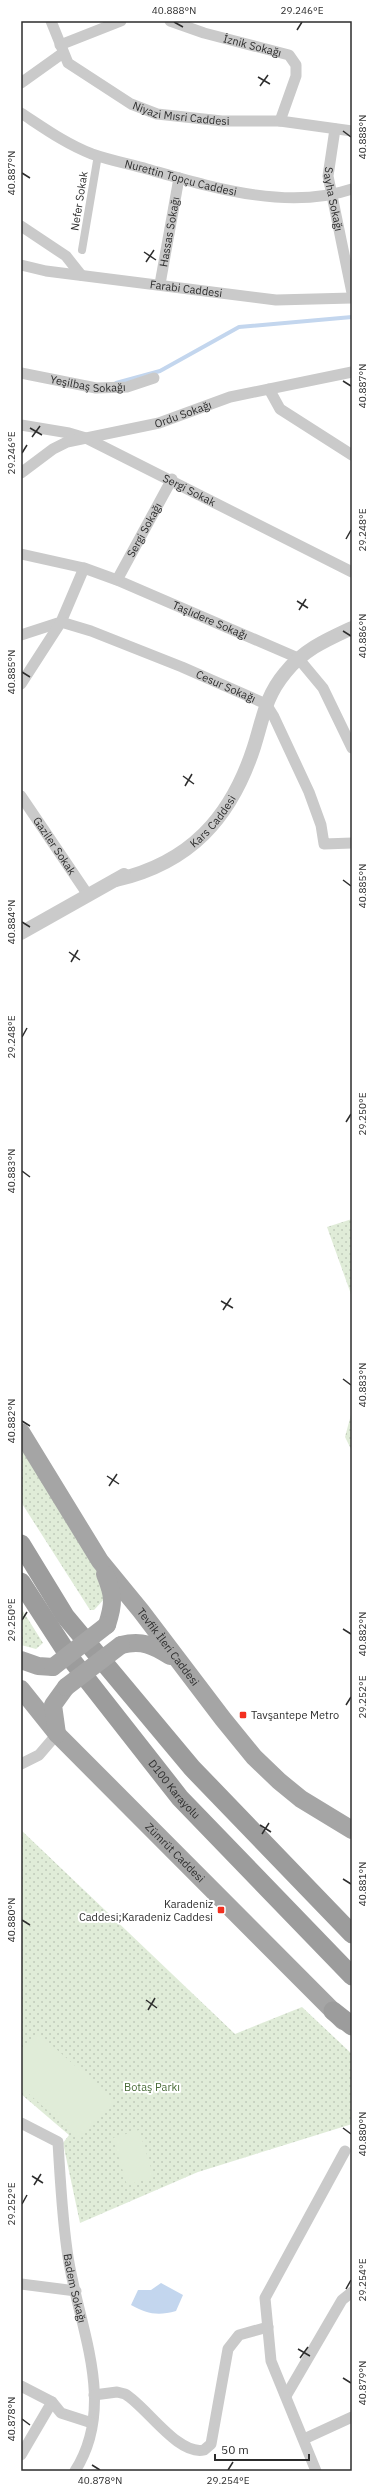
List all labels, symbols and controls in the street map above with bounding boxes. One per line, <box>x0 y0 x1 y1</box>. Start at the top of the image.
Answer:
text: 40.888°N <box>152 4 196 17</box>
text: 29.246°E <box>280 4 324 17</box>
street label: İznik Sokağı <box>222 31 283 60</box>
street label: Niyazi Mısri Caddesi <box>131 98 229 128</box>
text: 40.888°N <box>356 115 369 159</box>
text: 40.887°N <box>5 151 18 195</box>
street label: Nurettin Topçu Caddesi <box>123 157 238 199</box>
street label: Sayha Sokağı <box>321 166 346 232</box>
street label: Nefer Sokak <box>67 170 91 232</box>
street label: Hassas Sokağı <box>156 196 183 268</box>
street label: Farabi Caddesi <box>149 277 223 300</box>
text: 40.887°N <box>356 364 369 408</box>
street label: Yeşilbaş Sokağı <box>49 372 126 395</box>
street label: Ordu Sokağı <box>153 397 213 431</box>
text: 29.246°E <box>5 431 18 475</box>
street label: Sergi Sokak <box>160 471 218 509</box>
street label: Sergi Sokağı <box>124 500 165 560</box>
text: 29.248°E <box>356 508 369 552</box>
street label: Taşlıdere Sokağı <box>170 598 250 642</box>
text: 40.886°N <box>356 614 369 658</box>
text: 40.885°N <box>5 650 18 694</box>
street label: Cesur Sokağı <box>194 667 258 706</box>
street label: Kars Caddesi <box>187 793 239 850</box>
street label: Gaziler Sokak <box>30 814 79 878</box>
text: 40.885°N <box>356 864 369 908</box>
text: 40.884°N <box>5 900 18 944</box>
text: 29.248°E <box>5 1015 18 1059</box>
text: 29.250°E <box>356 1092 369 1136</box>
text: 40.883°N <box>5 1149 18 1193</box>
text: 40.883°N <box>356 1363 369 1407</box>
text: 40.882°N <box>5 1399 18 1443</box>
text: 29.250°E <box>5 1598 18 1642</box>
street label: Tevfik İleri Caddesi <box>134 1605 202 1689</box>
text: 40.882°N <box>356 1612 369 1656</box>
text: 29.252°E <box>356 1675 369 1719</box>
place label: Tavşantepe Metro <box>251 1708 339 1722</box>
marker: Tavşantepe Metro <box>238 1710 248 1720</box>
street label: D100 Karayolu <box>145 1757 203 1822</box>
street label: Zümrüt Caddesi <box>142 1820 208 1885</box>
text: 40.881°N <box>356 1862 369 1906</box>
place label: Karadeniz Caddesi;Karadeni̇z Caddesi̇ <box>79 1897 213 1924</box>
text: 40.880°N <box>5 1898 18 1942</box>
marker: Karadeniz Caddesi;Karadeni̇z Caddesi̇ <box>216 1905 226 1915</box>
park label: Botaş Parkı <box>124 2080 180 2094</box>
text: 40.880°N <box>356 2112 369 2156</box>
text: 29.252°E <box>5 2182 18 2226</box>
street label: Badem Sokağı <box>61 2253 89 2324</box>
text: 29.254°E <box>356 2258 369 2302</box>
text: 40.879°N <box>356 2361 369 2405</box>
text: 40.878°N <box>5 2397 18 2441</box>
scale bar <box>215 2436 309 2462</box>
text: 50 m <box>221 2442 249 2457</box>
text: 40.878°N <box>78 2474 122 2487</box>
text: 29.254°E <box>206 2474 250 2487</box>

